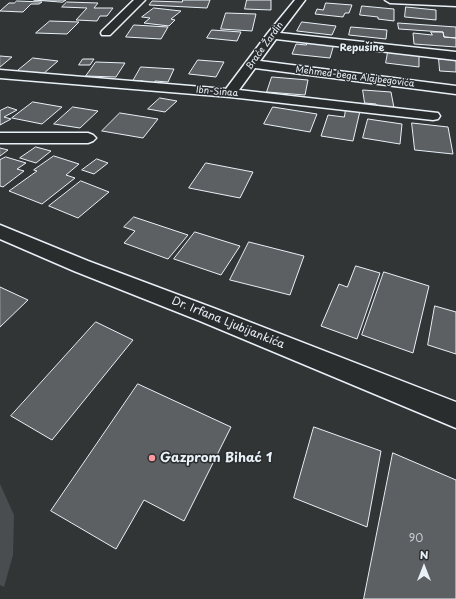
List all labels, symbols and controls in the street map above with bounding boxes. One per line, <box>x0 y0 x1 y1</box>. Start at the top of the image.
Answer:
street label: Braće Žardin <box>244 20 286 72</box>
district label: Repušine <box>340 42 384 54</box>
street label: Mehmed-bega Alajbegovića <box>295 64 415 90</box>
street label: Ibn-Sinaa <box>195 85 239 99</box>
street label: Dr. Irfana Ljubijankića <box>170 294 286 352</box>
place label: Gazprom Bihać 1 <box>160 450 272 466</box>
marker: Gazprom Bihać 1 <box>147 453 157 463</box>
house number: 90 <box>409 532 423 546</box>
text: N <box>420 546 428 563</box>
north arrow <box>404 547 444 587</box>

